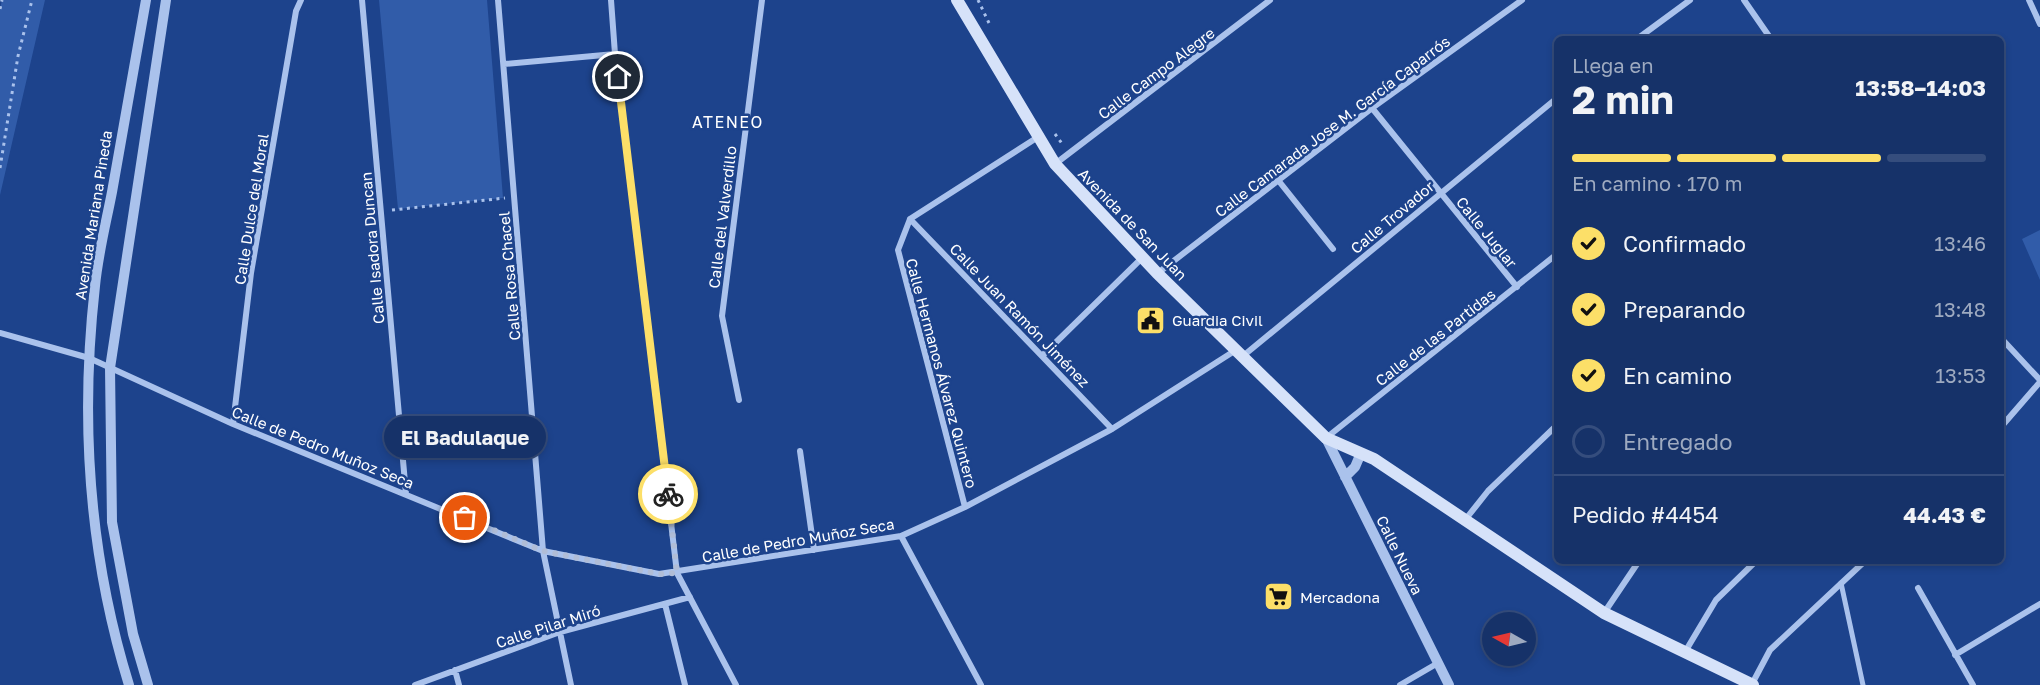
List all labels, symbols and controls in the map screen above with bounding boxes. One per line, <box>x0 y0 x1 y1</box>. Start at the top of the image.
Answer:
street label: Calle Campo Alegre <box>1094 23 1218 123</box>
street label: Calle Camarada Jose M. García Caparrós <box>1211 32 1453 220</box>
pin <box>592 51 643 102</box>
text: Llega en <box>1572 53 1654 77</box>
icon: home <box>601 60 634 93</box>
text: 13:58–14:03 <box>1855 74 1986 101</box>
text: 2 min <box>1572 76 1674 123</box>
district label: ATENEO <box>692 112 764 132</box>
street label: Avenida Mariana Pineda <box>71 129 115 301</box>
street label: Calle Dulce del Moral <box>230 132 272 286</box>
street label: Calle del Valverdillo <box>704 145 740 289</box>
street label: Avenida de San Juan <box>1075 164 1191 284</box>
street label: Calle Isadora Duncan <box>356 171 388 325</box>
text: En camino · 170 m <box>1572 171 1742 195</box>
street label: Calle Trovador <box>1347 177 1438 257</box>
street label: Calle Juglar <box>1453 193 1521 271</box>
street label: Calle Rosa Chacel <box>494 211 524 341</box>
icon: check <box>1572 227 1605 260</box>
text: Confirmado <box>1623 230 1746 257</box>
text: 13:46 <box>1934 231 1986 255</box>
street label: Calle Juan Ramón Jiménez <box>946 239 1094 391</box>
street label: Calle Hermanos Álvarez Quintero <box>903 256 981 490</box>
street label: Calle de las Partidas <box>1371 285 1499 389</box>
icon: check <box>1572 293 1605 326</box>
text: Preparando <box>1623 296 1746 323</box>
text: 13:48 <box>1934 297 1986 321</box>
public building icon: Guardia Civil <box>1135 304 1167 336</box>
place label: Guardia Civil <box>1172 311 1263 329</box>
icon: check <box>1572 359 1605 392</box>
text: En camino <box>1623 362 1732 389</box>
text: 13:53 <box>1935 363 1986 387</box>
street label: Calle de Pedro Muñoz Seca <box>229 402 417 492</box>
callout: El Badulaque <box>384 416 546 458</box>
text: El Badulaque <box>401 425 529 449</box>
text: Entregado <box>1623 428 1732 455</box>
courier <box>638 464 698 524</box>
icon: bike <box>652 478 685 511</box>
pin <box>439 492 490 543</box>
icon: bag <box>448 501 481 534</box>
text: Pedido #4454 <box>1572 501 1719 528</box>
text: 44.43 € <box>1903 501 1986 528</box>
street label: Calle Nueva <box>1373 512 1427 598</box>
street label: Calle de Pedro Muñoz Seca <box>700 514 896 566</box>
supermarket icon: Mercadona <box>1263 581 1295 613</box>
place label: Mercadona <box>1300 588 1380 606</box>
street label: Calle Pilar Miró <box>493 601 603 651</box>
north arrow <box>1482 612 1536 666</box>
map controls <box>1482 612 1536 666</box>

